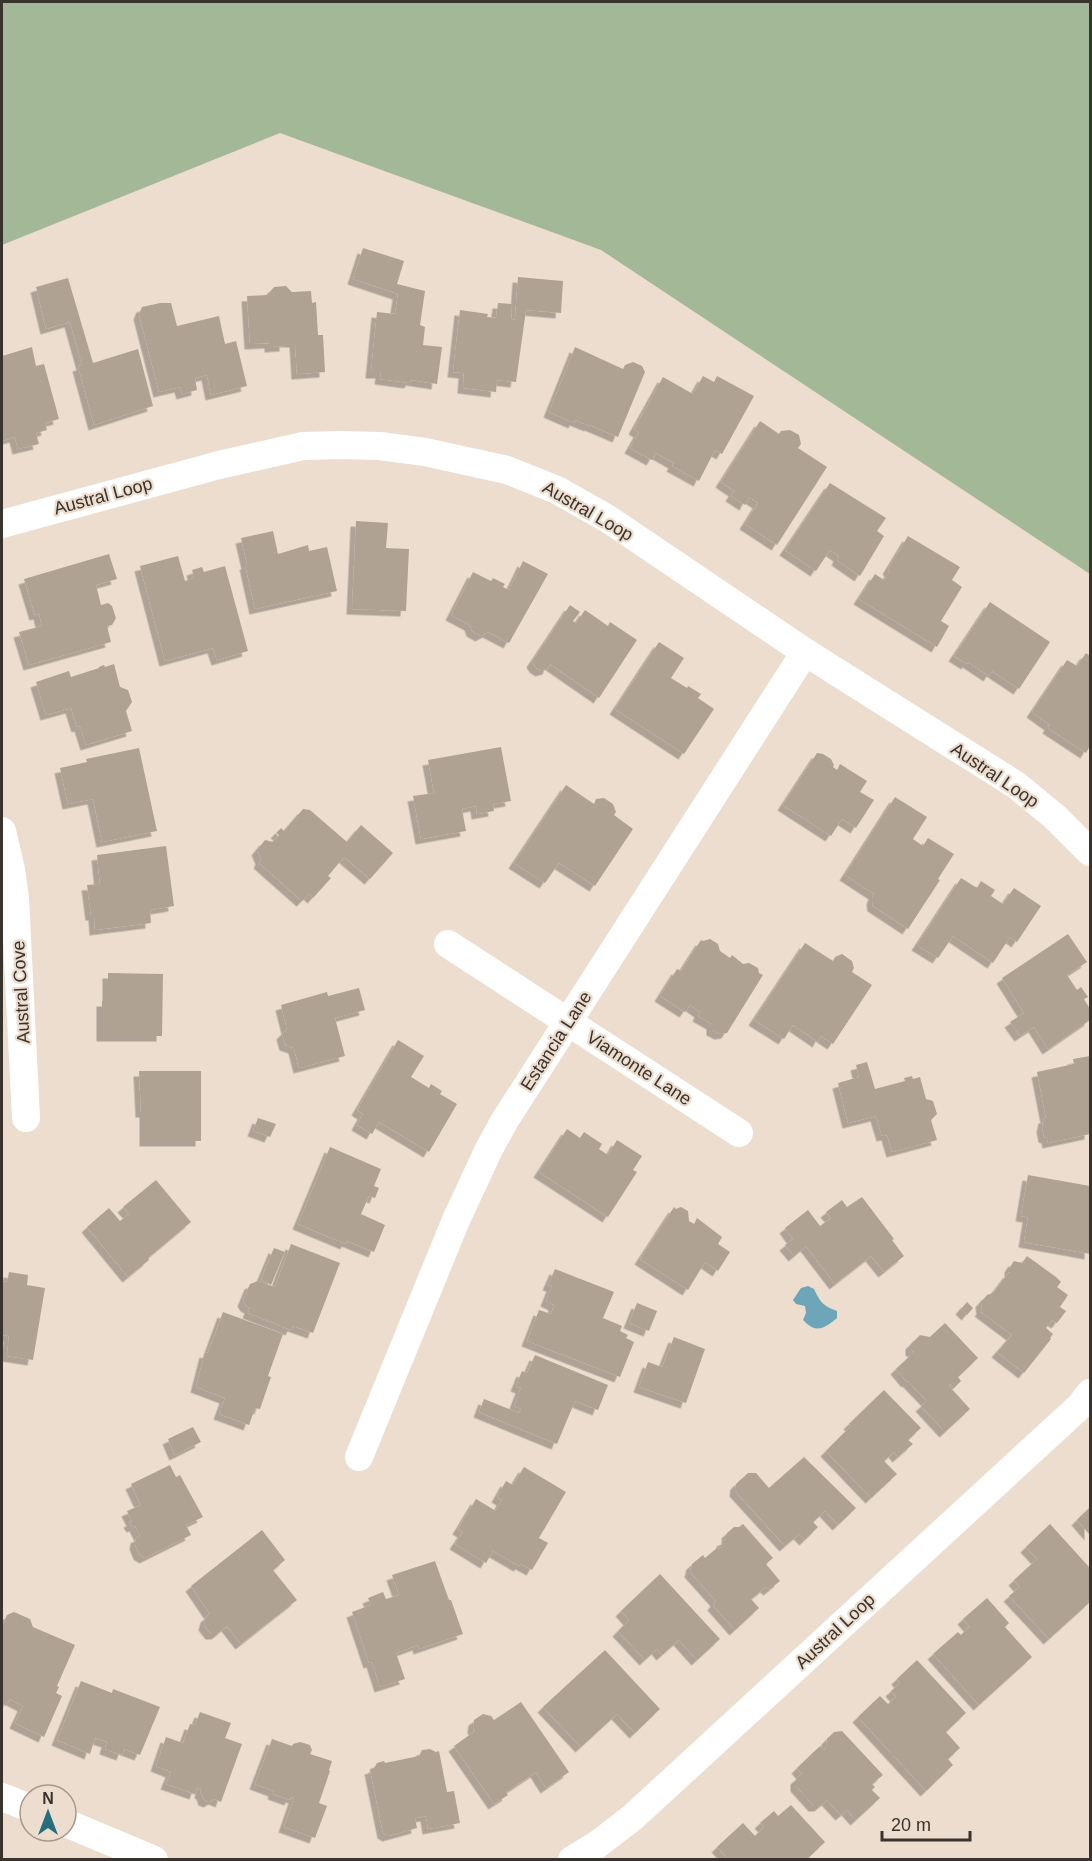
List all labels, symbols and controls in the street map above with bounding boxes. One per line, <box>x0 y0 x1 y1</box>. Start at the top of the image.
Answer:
street label: Austral Loop <box>52 473 154 519</box>
street label: Austral Loop <box>539 477 637 545</box>
street label: Austral Loop <box>948 738 1042 812</box>
street label: Austral Cove <box>8 940 34 1044</box>
street label: Estancia Lane <box>517 988 595 1094</box>
street label: Viamonte Lane <box>583 1027 695 1109</box>
street label: Austral Loop <box>791 1589 879 1673</box>
north arrow <box>18 1783 78 1843</box>
text: N <box>42 1790 54 1807</box>
scale bar <box>882 1804 970 1842</box>
text: 20 m <box>891 1815 931 1835</box>

